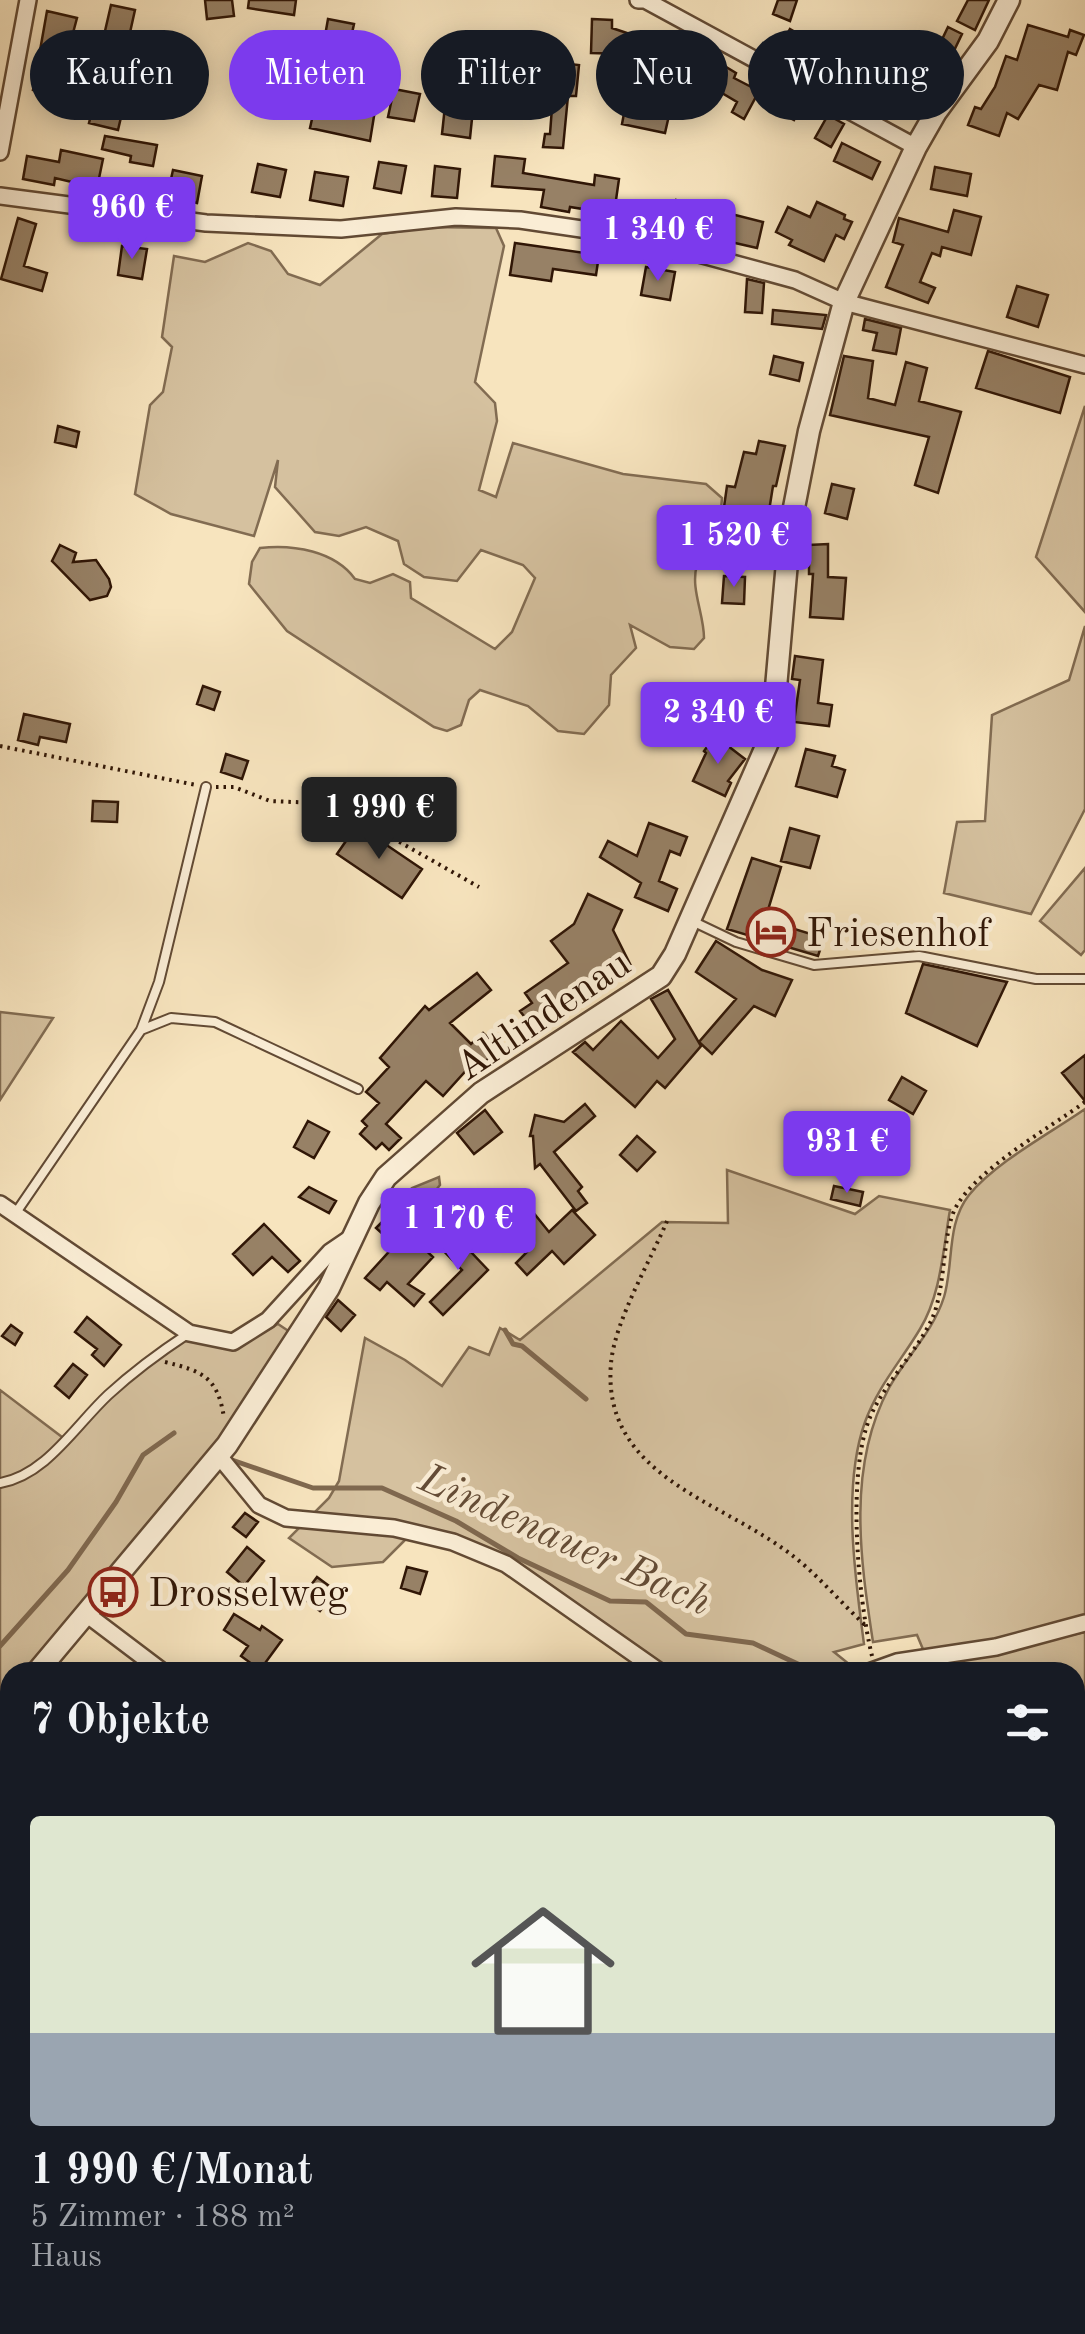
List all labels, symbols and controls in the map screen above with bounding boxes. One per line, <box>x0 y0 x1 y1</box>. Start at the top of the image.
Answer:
chip: Kaufen <box>30 30 209 120</box>
chip: Mieten <box>229 30 401 120</box>
chip: Filter <box>421 30 576 120</box>
chip: Neu <box>596 30 728 120</box>
chip: Wohnung <box>748 30 964 120</box>
pin: 960 € <box>62 177 202 262</box>
text: 960 € <box>90 193 174 225</box>
pin: 1 340 € <box>566 199 750 284</box>
text: 1 340 € <box>603 215 713 247</box>
pin: 1 520 € <box>642 505 826 590</box>
text: 1 520 € <box>679 521 789 553</box>
pin: 2 340 € <box>626 682 810 767</box>
text: 2 340 € <box>663 698 773 730</box>
pin: 1 990 € <box>287 777 471 862</box>
text: 1 990 € <box>324 793 434 825</box>
hotel icon: Friesenhof <box>745 906 797 958</box>
place label: Friesenhof <box>806 916 993 956</box>
street label: Altlindenau <box>450 945 639 1090</box>
pin: 931 € <box>777 1111 917 1196</box>
text: 931 € <box>805 1127 889 1159</box>
pin: 1 170 € <box>366 1188 550 1273</box>
text: 1 170 € <box>403 1204 513 1236</box>
water label: Lindenauer Bach <box>411 1458 717 1625</box>
bus stop icon: Drosselweg <box>87 1566 139 1618</box>
place label: Drosselweg <box>148 1576 349 1616</box>
icon: filters <box>1000 1695 1055 1750</box>
text: 7 Objekte <box>30 1701 210 1743</box>
icon: home <box>453 1881 633 2061</box>
text: 1 990 €/Monat <box>30 2151 313 2193</box>
text: 5 Zimmer · 188 m² <box>30 2202 295 2234</box>
text: Haus <box>30 2242 102 2274</box>

